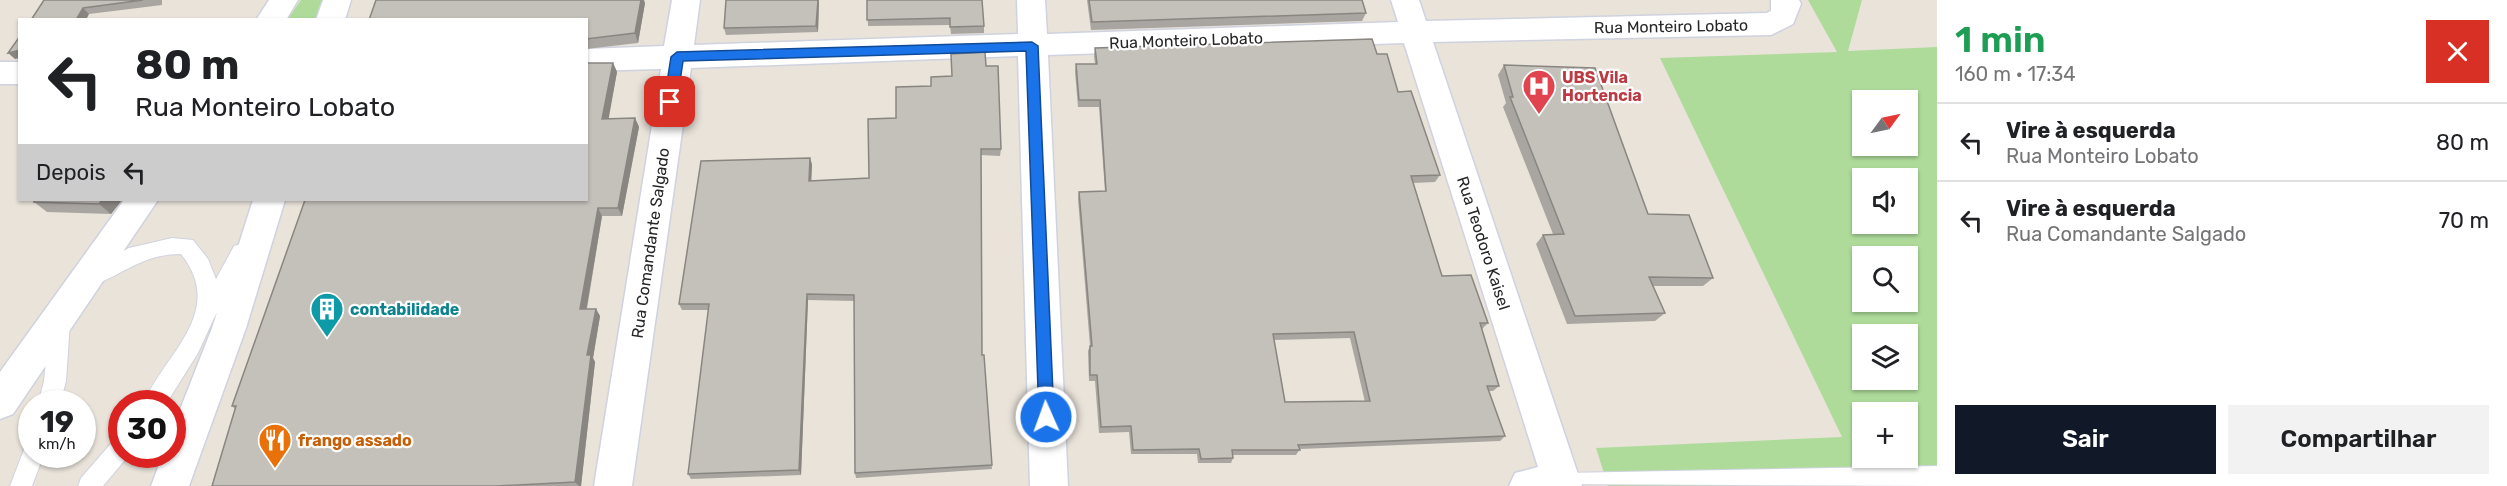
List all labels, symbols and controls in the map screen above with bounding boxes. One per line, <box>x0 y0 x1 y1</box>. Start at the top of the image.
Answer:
street label: Rua Monteiro Lobato <box>1594 16 1748 37</box>
text: 1 min <box>1955 18 2046 61</box>
button: close <box>2426 20 2489 83</box>
street label: Rua Monteiro Lobato <box>1109 28 1263 53</box>
text: 80 m <box>135 40 239 90</box>
icon: left <box>36 42 114 120</box>
text: 160 m · 17:34 <box>1955 62 2076 86</box>
hospital icon: UBS Vila Hortencia <box>1521 68 1557 115</box>
place label: UBS Vila Hortencia <box>1562 68 1642 105</box>
pin <box>644 76 695 127</box>
icon: arrive <box>653 85 686 118</box>
north arrow <box>1852 90 1918 156</box>
map controls <box>1852 90 1918 468</box>
text: Rua Monteiro Lobato <box>135 91 395 123</box>
text: Vire à esquerda <box>2006 117 2176 144</box>
icon: left <box>1955 126 1988 159</box>
text: 80 m <box>2436 129 2489 156</box>
text: Rua Monteiro Lobato <box>2006 144 2199 168</box>
street label: Rua Comandante Salgado <box>628 147 673 340</box>
icon: left <box>118 156 151 189</box>
text: Depois <box>36 159 106 186</box>
button: sound <box>1852 168 1918 234</box>
street label: Rua Teodoro Kaisel <box>1453 174 1514 312</box>
text: Vire à esquerda <box>2006 195 2176 222</box>
icon: left <box>1955 204 1988 237</box>
text: 70 m <box>2439 207 2489 234</box>
text: Rua Comandante Salgado <box>2006 222 2246 246</box>
button: search <box>1852 246 1918 312</box>
building icon: contabilidade <box>309 291 345 338</box>
place label: contabilidade <box>350 300 459 319</box>
button: layers <box>1852 324 1918 390</box>
position arrow <box>1014 385 1078 449</box>
speed limit sign: 30 <box>108 390 186 468</box>
button: + <box>1852 402 1918 468</box>
text: 19 <box>40 404 74 440</box>
button: Sair <box>1955 405 2216 474</box>
button: Compartilhar <box>2228 405 2489 474</box>
restaurant icon: frango assado <box>257 422 293 469</box>
place label: frango assado <box>298 431 412 450</box>
text: km/h <box>38 435 76 453</box>

